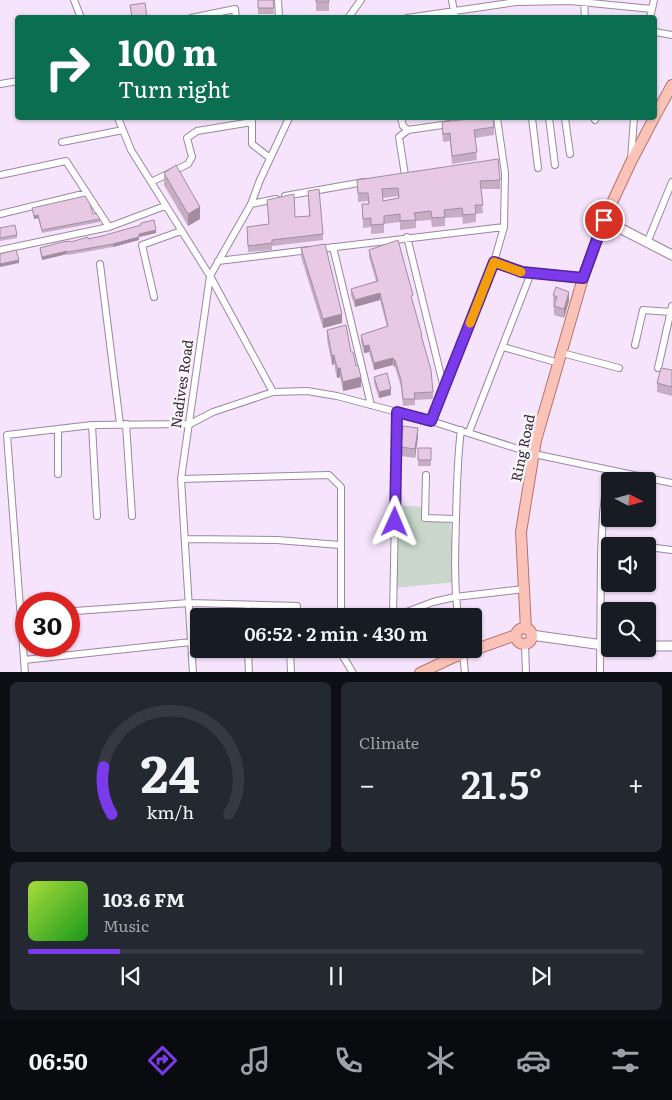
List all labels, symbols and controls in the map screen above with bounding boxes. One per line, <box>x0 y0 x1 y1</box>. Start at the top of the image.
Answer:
text: 100 m <box>118 25 218 77</box>
icon: right <box>35 35 100 100</box>
text: Turn right <box>118 72 230 105</box>
pin <box>583 199 625 241</box>
icon: arrive <box>590 206 618 234</box>
street label: Nadives Road <box>165 338 197 429</box>
street label: Ring Road <box>505 412 539 483</box>
north arrow <box>601 472 656 528</box>
map controls <box>601 472 656 657</box>
position arrow <box>368 495 420 547</box>
button: sound <box>601 537 656 592</box>
speed limit sign: 30 <box>15 592 80 657</box>
button: search <box>601 602 656 657</box>
text: 06:52 · 2 min · 430 m <box>244 619 428 647</box>
text: Climate <box>359 730 419 754</box>
text: 24 <box>141 732 200 809</box>
text: 21.5° <box>461 754 542 811</box>
text: − <box>359 762 375 804</box>
text: + <box>628 762 644 804</box>
text: km/h <box>147 798 194 825</box>
text: 103.6 FM <box>103 885 185 913</box>
text: Music <box>103 913 149 937</box>
icon: previous <box>117 962 145 990</box>
icon: pause <box>322 962 350 990</box>
icon: next <box>527 962 555 990</box>
icon: directions <box>145 1043 180 1078</box>
icon: music <box>238 1043 273 1078</box>
icon: phone <box>331 1043 366 1078</box>
icon: climate <box>423 1043 458 1078</box>
icon: car <box>516 1043 551 1078</box>
icon: filters <box>608 1043 643 1078</box>
text: 06:50 <box>29 1044 88 1077</box>

